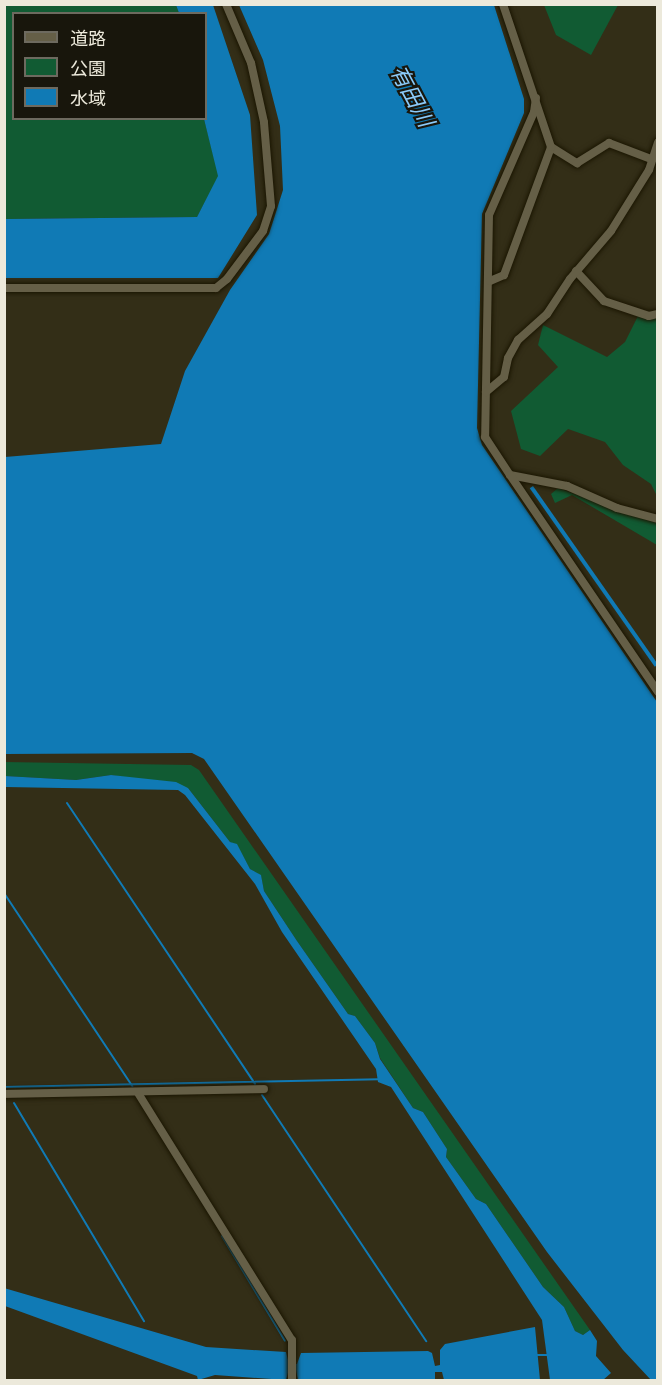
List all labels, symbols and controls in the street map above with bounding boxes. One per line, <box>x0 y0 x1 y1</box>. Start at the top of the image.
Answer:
legend <box>12 12 207 120</box>
text: 道路 <box>70 27 106 50</box>
text: 公園 <box>70 57 106 80</box>
water label: 有田川 <box>385 61 439 131</box>
text: 水域 <box>70 87 106 110</box>

